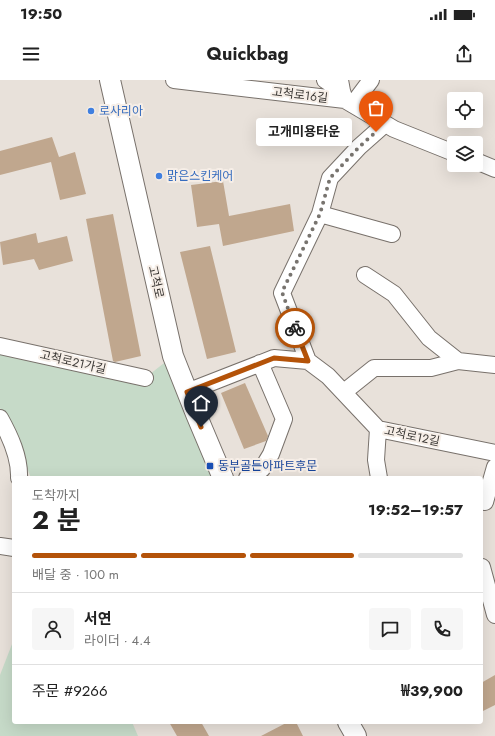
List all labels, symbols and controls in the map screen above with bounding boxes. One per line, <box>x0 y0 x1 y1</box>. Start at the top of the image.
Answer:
text: 19:50 <box>20 3 62 25</box>
text: Quickbag <box>207 41 288 67</box>
icon: menu <box>20 43 42 65</box>
icon: share <box>453 43 475 65</box>
street label: 고척로16길 <box>271 83 329 107</box>
pin <box>359 91 393 132</box>
map controls <box>447 92 483 172</box>
button: locate <box>447 92 483 128</box>
icon: bag <box>365 97 387 119</box>
place label: 로사리아 <box>99 102 143 120</box>
marker: 로사리아 <box>86 106 96 116</box>
callout: 고개미용타운 <box>256 118 352 146</box>
text: 고개미용타운 <box>268 122 340 141</box>
button: layers <box>447 136 483 172</box>
place label: 맑은스킨케어 <box>167 167 233 185</box>
marker: 맑은스킨케어 <box>154 171 164 181</box>
street label: 고척로 <box>144 264 168 300</box>
courier <box>275 308 315 348</box>
icon: bike <box>284 317 306 339</box>
street label: 고척로21가길 <box>38 346 108 378</box>
pin <box>184 386 218 427</box>
icon: home <box>190 392 212 414</box>
street label: 고척로12길 <box>383 421 441 451</box>
place label: 동부골든아파트후문 <box>218 457 317 475</box>
marker: 동부골든아파트후문 <box>205 461 215 471</box>
text: 도착까지 <box>32 486 80 505</box>
text: 19:52–19:57 <box>368 499 463 521</box>
text: 2 분 <box>32 501 81 539</box>
text: 배달 중 · 100 m <box>32 565 119 584</box>
button: person <box>32 608 74 650</box>
text: 서연 <box>84 608 112 630</box>
button: chat <box>369 608 411 650</box>
button: phone <box>421 608 463 650</box>
text: 라이더 · 4.4 <box>84 631 151 650</box>
text: 주문 #9266 <box>32 680 108 702</box>
text: ₩39,900 <box>401 680 463 702</box>

